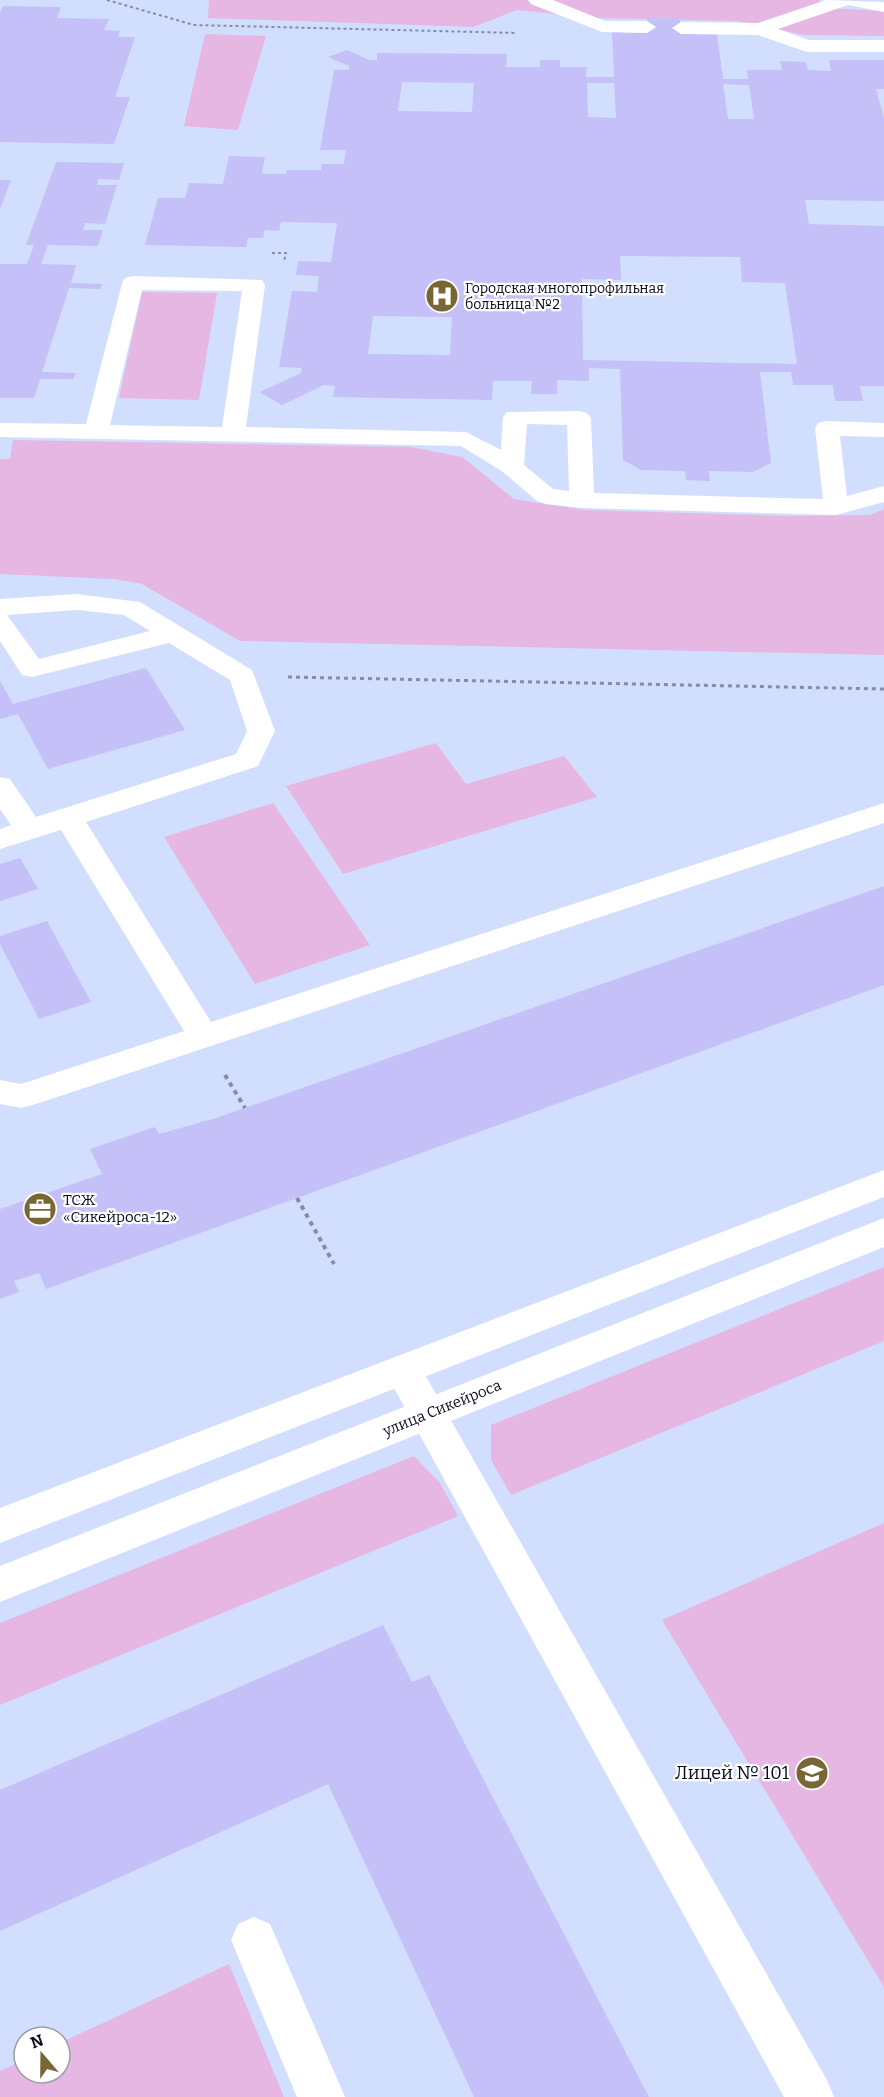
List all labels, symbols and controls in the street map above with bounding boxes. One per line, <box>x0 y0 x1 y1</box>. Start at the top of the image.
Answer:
hospital icon: Городская многопрофильная больница №2 <box>424 278 460 314</box>
place label: Городская многопрофильная больница №2 <box>465 280 664 313</box>
office icon: ТСЖ «Сикейроса-12» <box>22 1191 58 1227</box>
place label: ТСЖ «Сикейроса-12» <box>63 1191 177 1226</box>
street label: улица Сикейроса <box>379 1376 504 1440</box>
school or university icon: Лицей № 101 <box>794 1755 830 1791</box>
place label: Лицей № 101 <box>675 1762 790 1784</box>
north arrow <box>12 2025 72 2085</box>
text: N <box>28 2030 46 2052</box>

